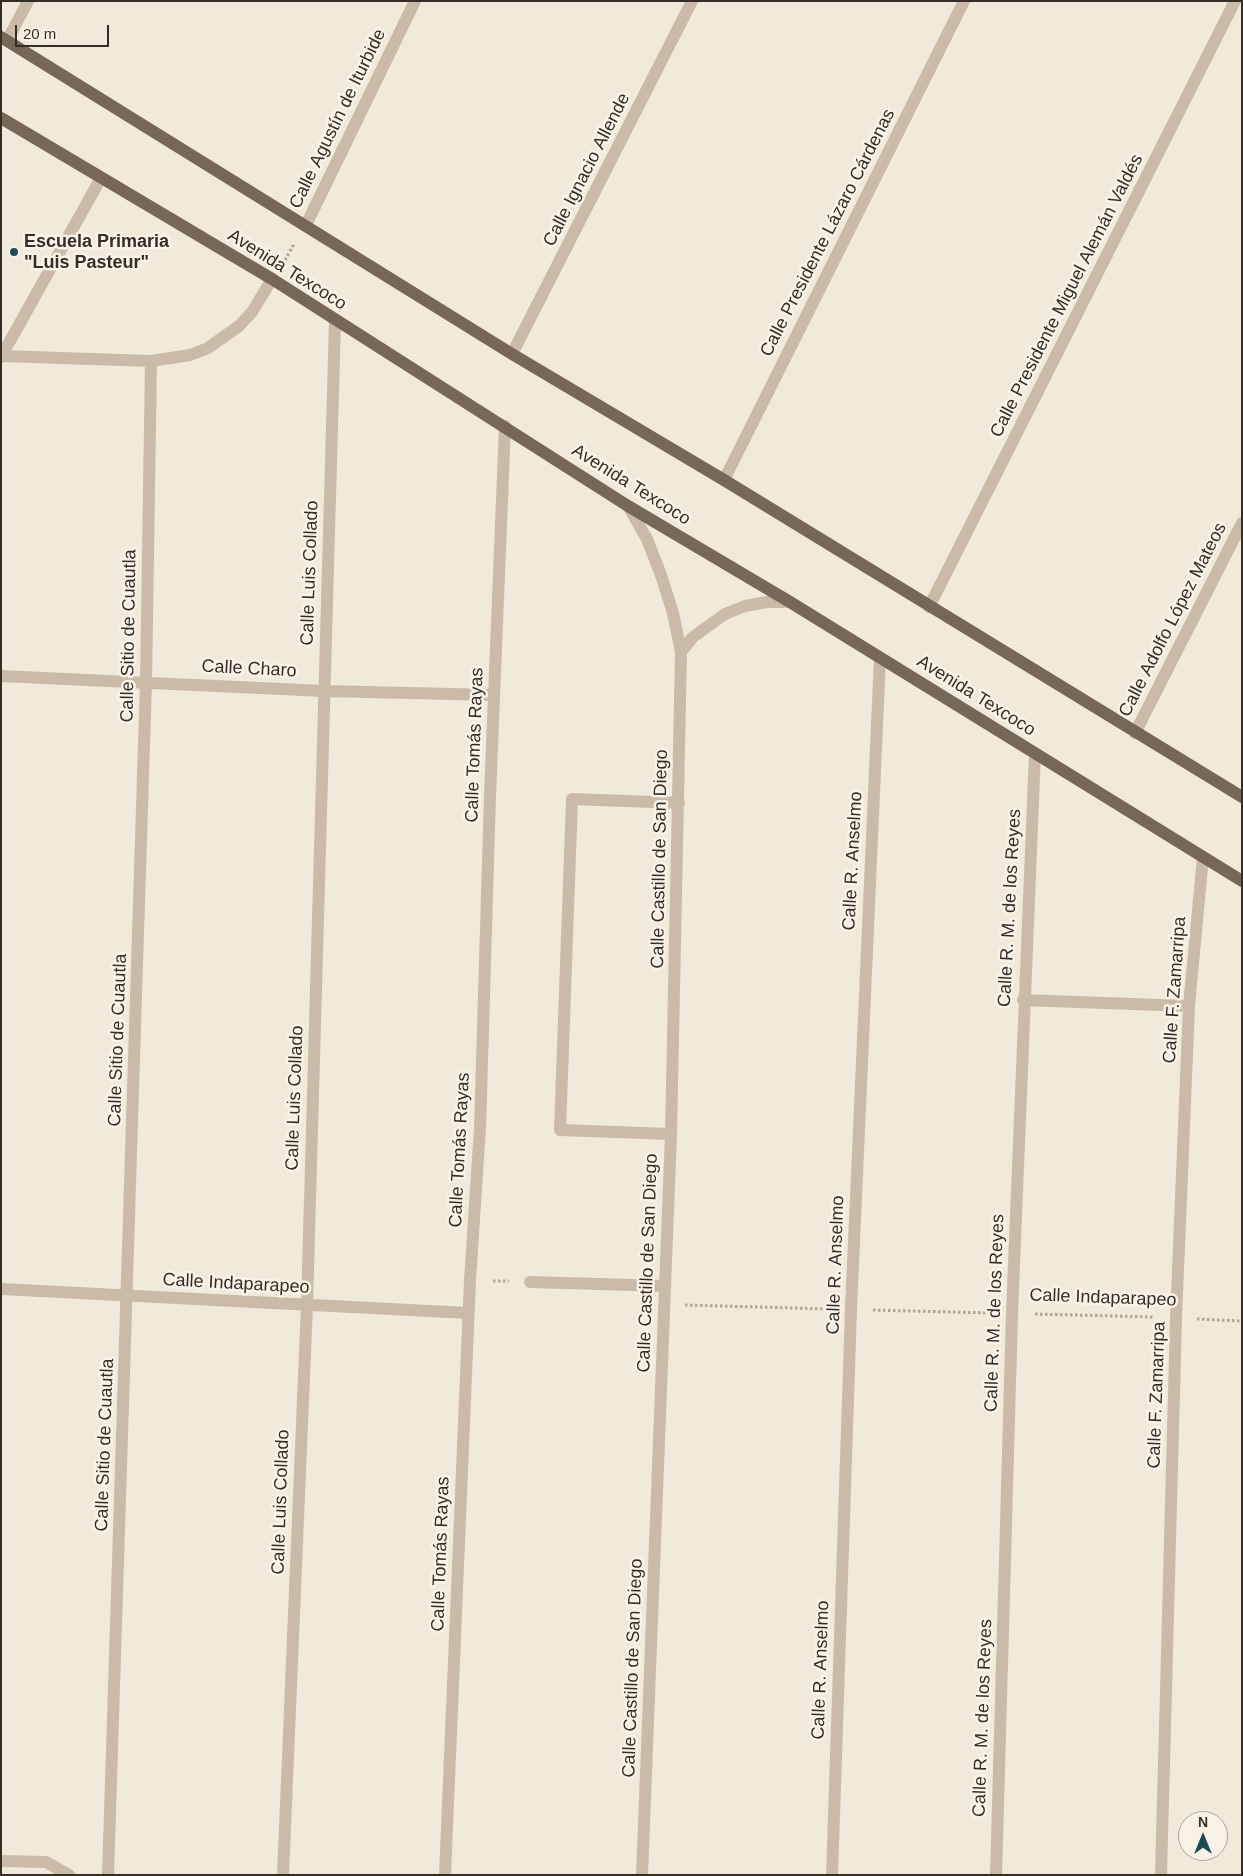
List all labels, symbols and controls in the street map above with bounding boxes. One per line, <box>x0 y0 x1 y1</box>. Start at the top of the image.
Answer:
scale bar <box>18 15 111 47</box>
text: 20 m <box>23 25 56 42</box>
street label: Calle Agustín de Iturbide <box>285 26 391 212</box>
street label: Calle Ignacio Allende <box>539 90 635 250</box>
street label: Calle Presidente Lázaro Cárdenas <box>756 106 900 360</box>
street label: Calle Presidente Miguel Alemán Valdés <box>986 151 1148 441</box>
street label: Avenida Texcoco <box>224 225 350 315</box>
place label: Escuela Primaria "Luis Pasteur" <box>24 231 169 274</box>
marker: Escuela Primaria "Luis Pasteur" <box>8 246 20 258</box>
street label: Avenida Texcoco <box>568 440 694 530</box>
street label: Calle Luis Collado <box>297 500 323 646</box>
street label: Calle Adolfo López Mateos <box>1115 519 1231 721</box>
street label: Calle Sitio de Cuautla <box>117 549 141 723</box>
street label: Avenida Texcoco <box>913 651 1039 741</box>
street label: Calle Charo <box>201 656 297 682</box>
street label: Calle Tomás Rayas <box>462 667 488 823</box>
street label: Calle Castillo de San Diego <box>647 749 673 969</box>
street label: Calle R. Anselmo <box>839 791 867 931</box>
street label: Calle R. M. de los Reyes <box>994 809 1026 1007</box>
street label: Calle F. Zamarripa <box>1159 916 1191 1064</box>
street label: Calle Sitio de Cuautla <box>104 953 132 1127</box>
street label: Calle Luis Collado <box>282 1025 308 1171</box>
street label: Calle Tomás Rayas <box>445 1072 475 1228</box>
street label: Calle Castillo de San Diego <box>633 1153 663 1373</box>
street label: Calle R. Anselmo <box>823 1195 849 1335</box>
street label: Calle R. M. de los Reyes <box>981 1214 1009 1412</box>
street label: Calle Indaparapeo <box>162 1269 310 1299</box>
street label: Calle Indaparapeo <box>1029 1285 1177 1311</box>
street label: Calle F. Zamarripa <box>1144 1321 1170 1469</box>
street label: Calle Sitio de Cuautla <box>91 1358 119 1532</box>
street label: Calle Luis Collado <box>268 1429 294 1575</box>
street label: Calle Tomás Rayas <box>428 1476 454 1632</box>
street label: Calle Castillo de San Diego <box>618 1558 648 1778</box>
street label: Calle R. Anselmo <box>808 1600 834 1740</box>
street label: Calle R. M. de los Reyes <box>969 1619 997 1817</box>
north arrow <box>1178 1811 1228 1861</box>
text: N <box>1198 1814 1208 1830</box>

